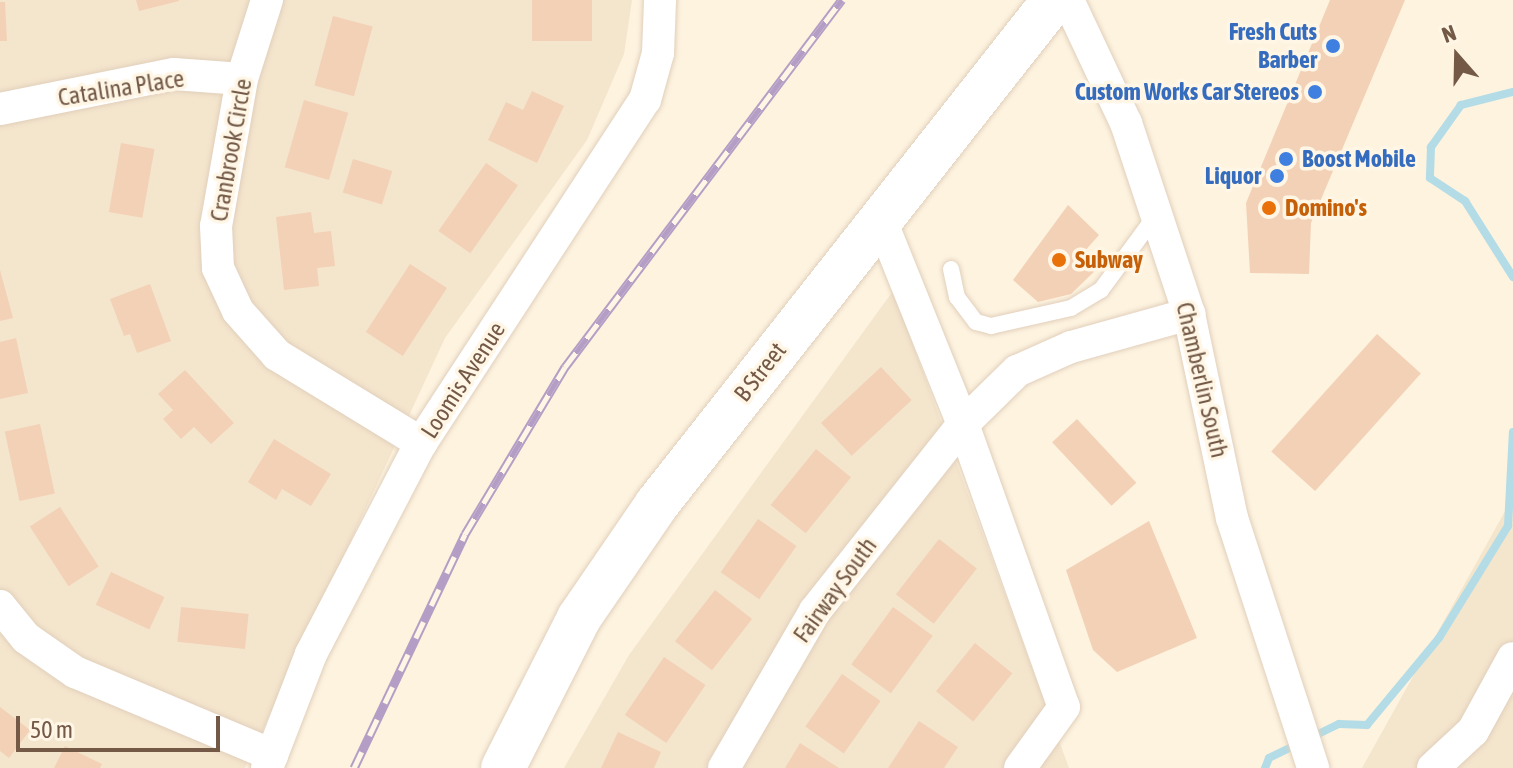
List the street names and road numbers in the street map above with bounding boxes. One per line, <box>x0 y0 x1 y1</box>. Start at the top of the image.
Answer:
street label: Catalina Place <box>56 64 186 112</box>
street label: Cranbrook Circle <box>204 76 258 224</box>
street label: Chamberlin South <box>1170 300 1234 460</box>
street label: Loomis Avenue <box>415 316 511 444</box>
street label: B Street <box>728 337 792 407</box>
street label: Fairway South <box>787 532 883 648</box>

